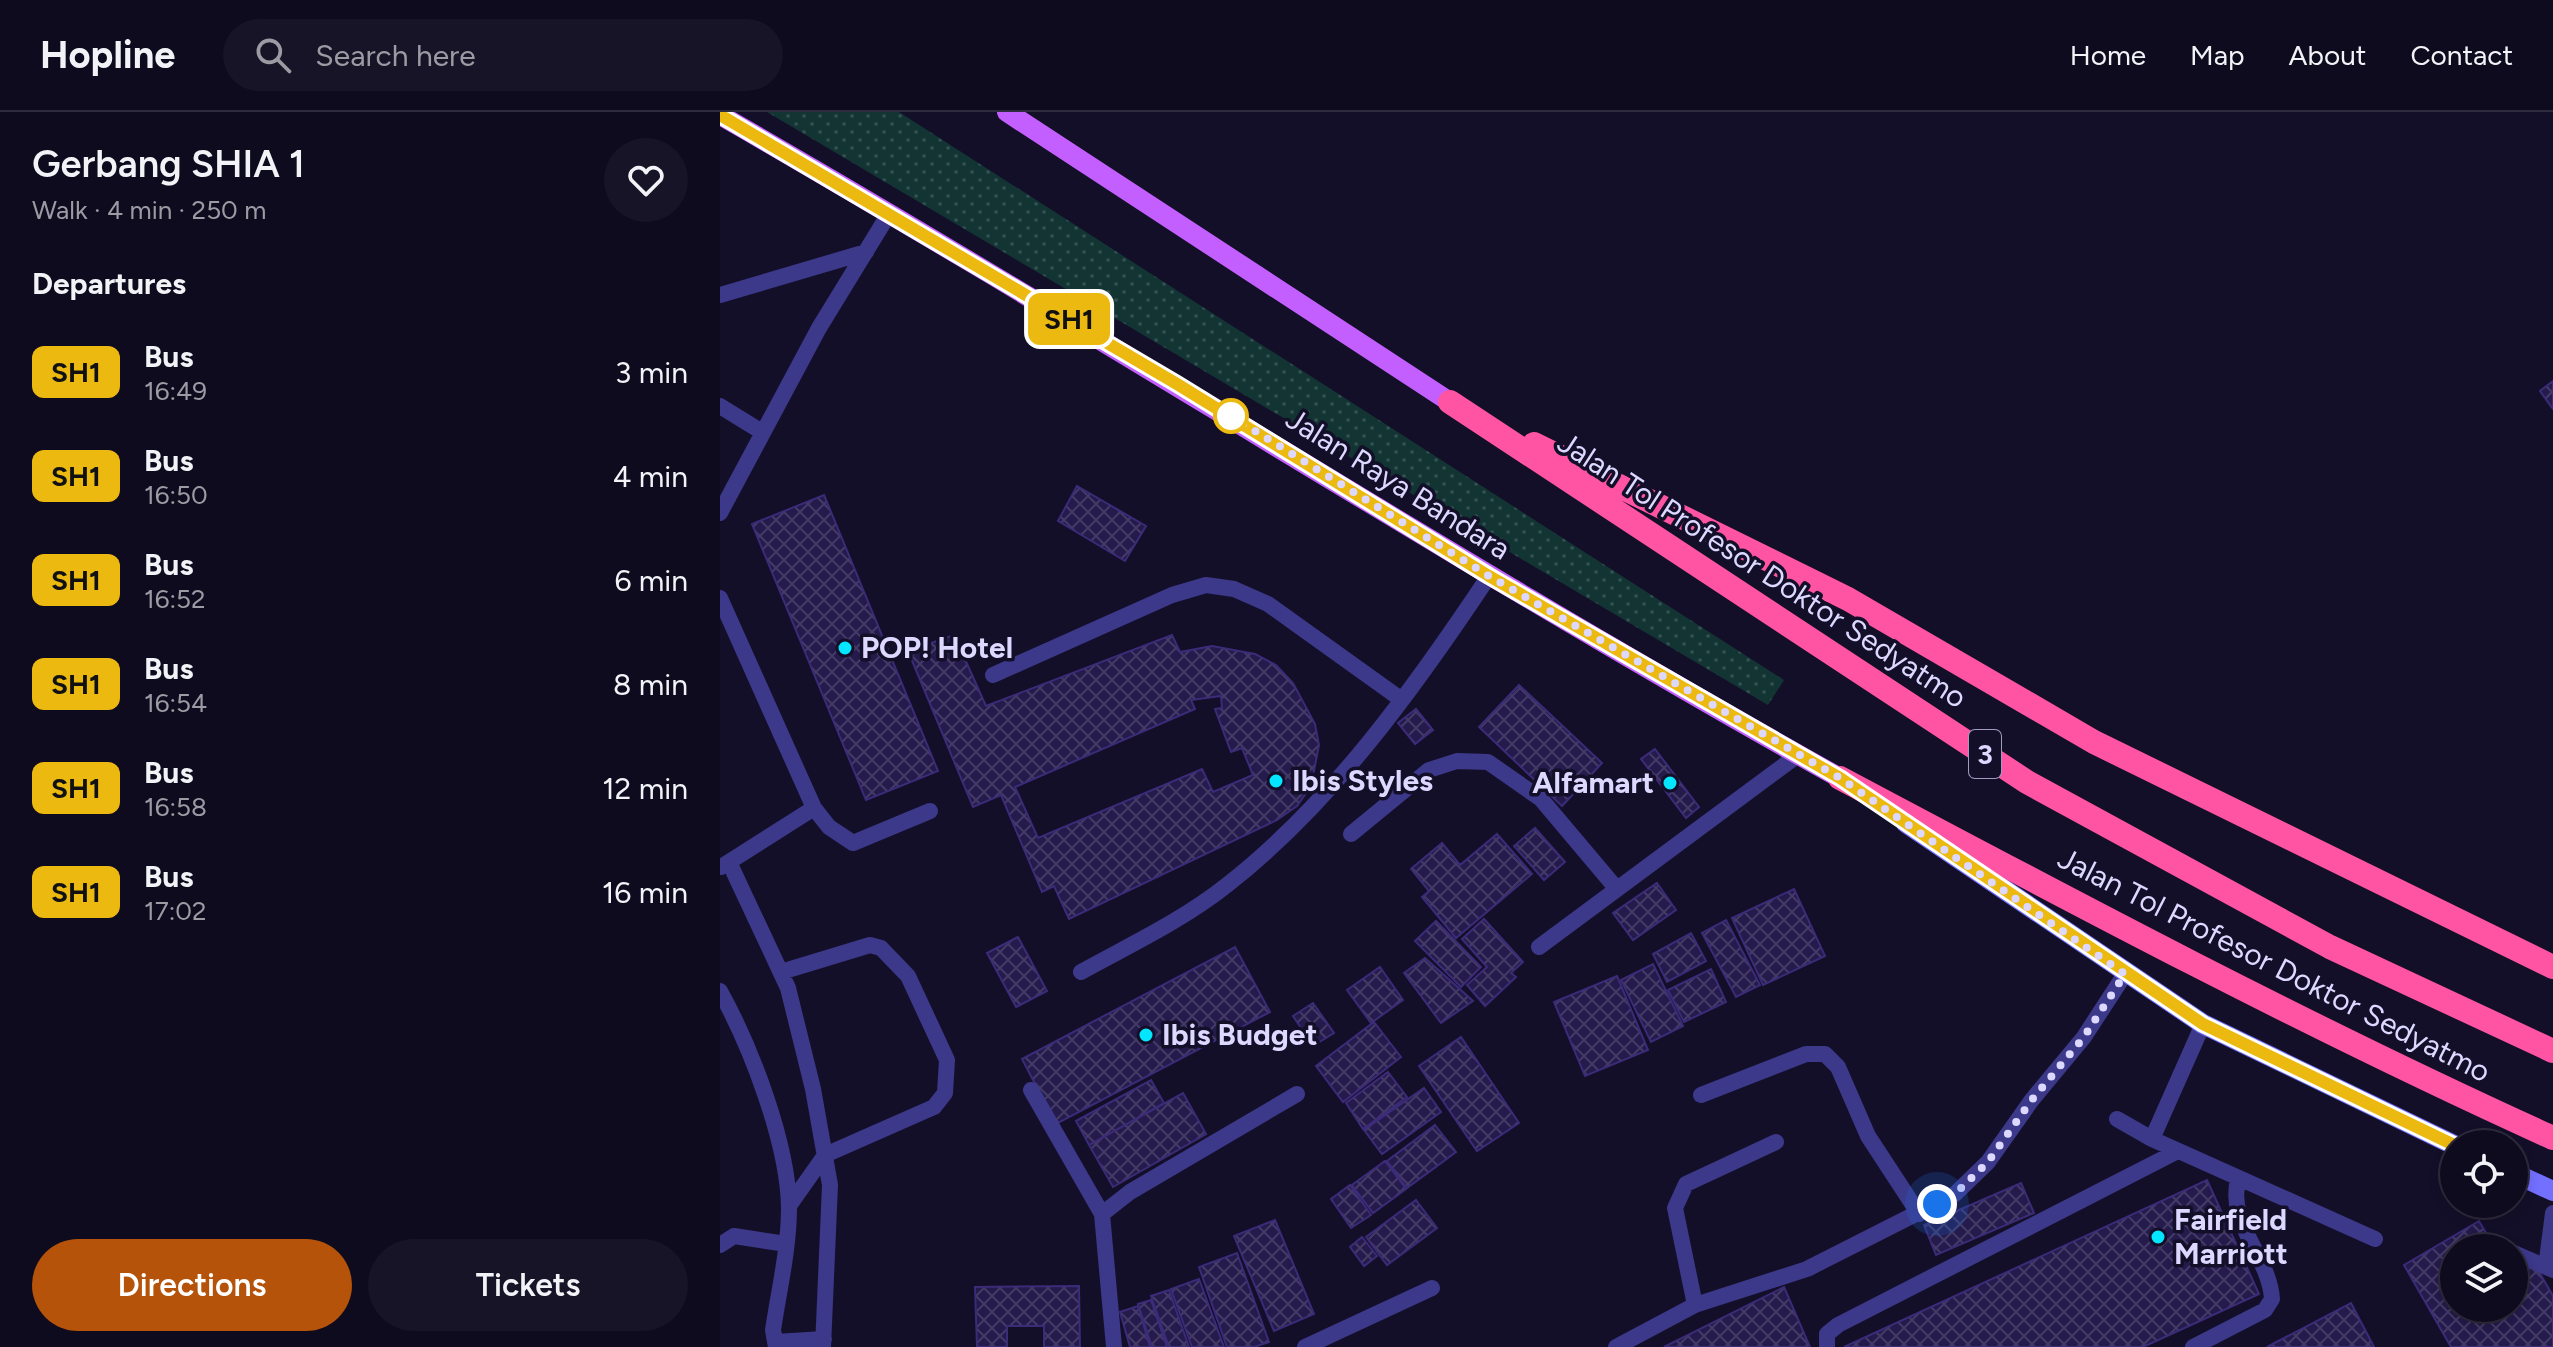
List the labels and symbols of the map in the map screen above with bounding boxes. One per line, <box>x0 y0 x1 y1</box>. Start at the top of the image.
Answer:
line badge: SH1 <box>1023 293 1115 345</box>
unlabelled marker <box>1214 399 1248 433</box>
street label: Jalan Raya Bandara <box>1279 400 1517 567</box>
street label: Jalan Tol Profesor Doktor Sedyatmo <box>1551 423 1974 716</box>
place label: POP! Hotel <box>861 629 1013 666</box>
marker: POP! Hotel <box>836 639 854 657</box>
road number: 3 <box>1969 730 2001 778</box>
place label: Ibis Styles <box>1292 762 1433 799</box>
place label: Alfamart <box>1532 764 1654 801</box>
marker: Ibis Styles <box>1267 772 1285 790</box>
marker: Alfamart <box>1661 774 1679 792</box>
street label: Jalan Tol Profesor Doktor Sedyatmo <box>2052 839 2497 1090</box>
place label: Ibis Budget <box>1162 1016 1318 1053</box>
marker: Ibis Budget <box>1137 1026 1155 1044</box>
your location <box>1917 1184 1957 1224</box>
place label: Fairfield Marriott <box>2174 1201 2288 1272</box>
marker: Fairfield Marriott <box>2149 1228 2167 1246</box>

